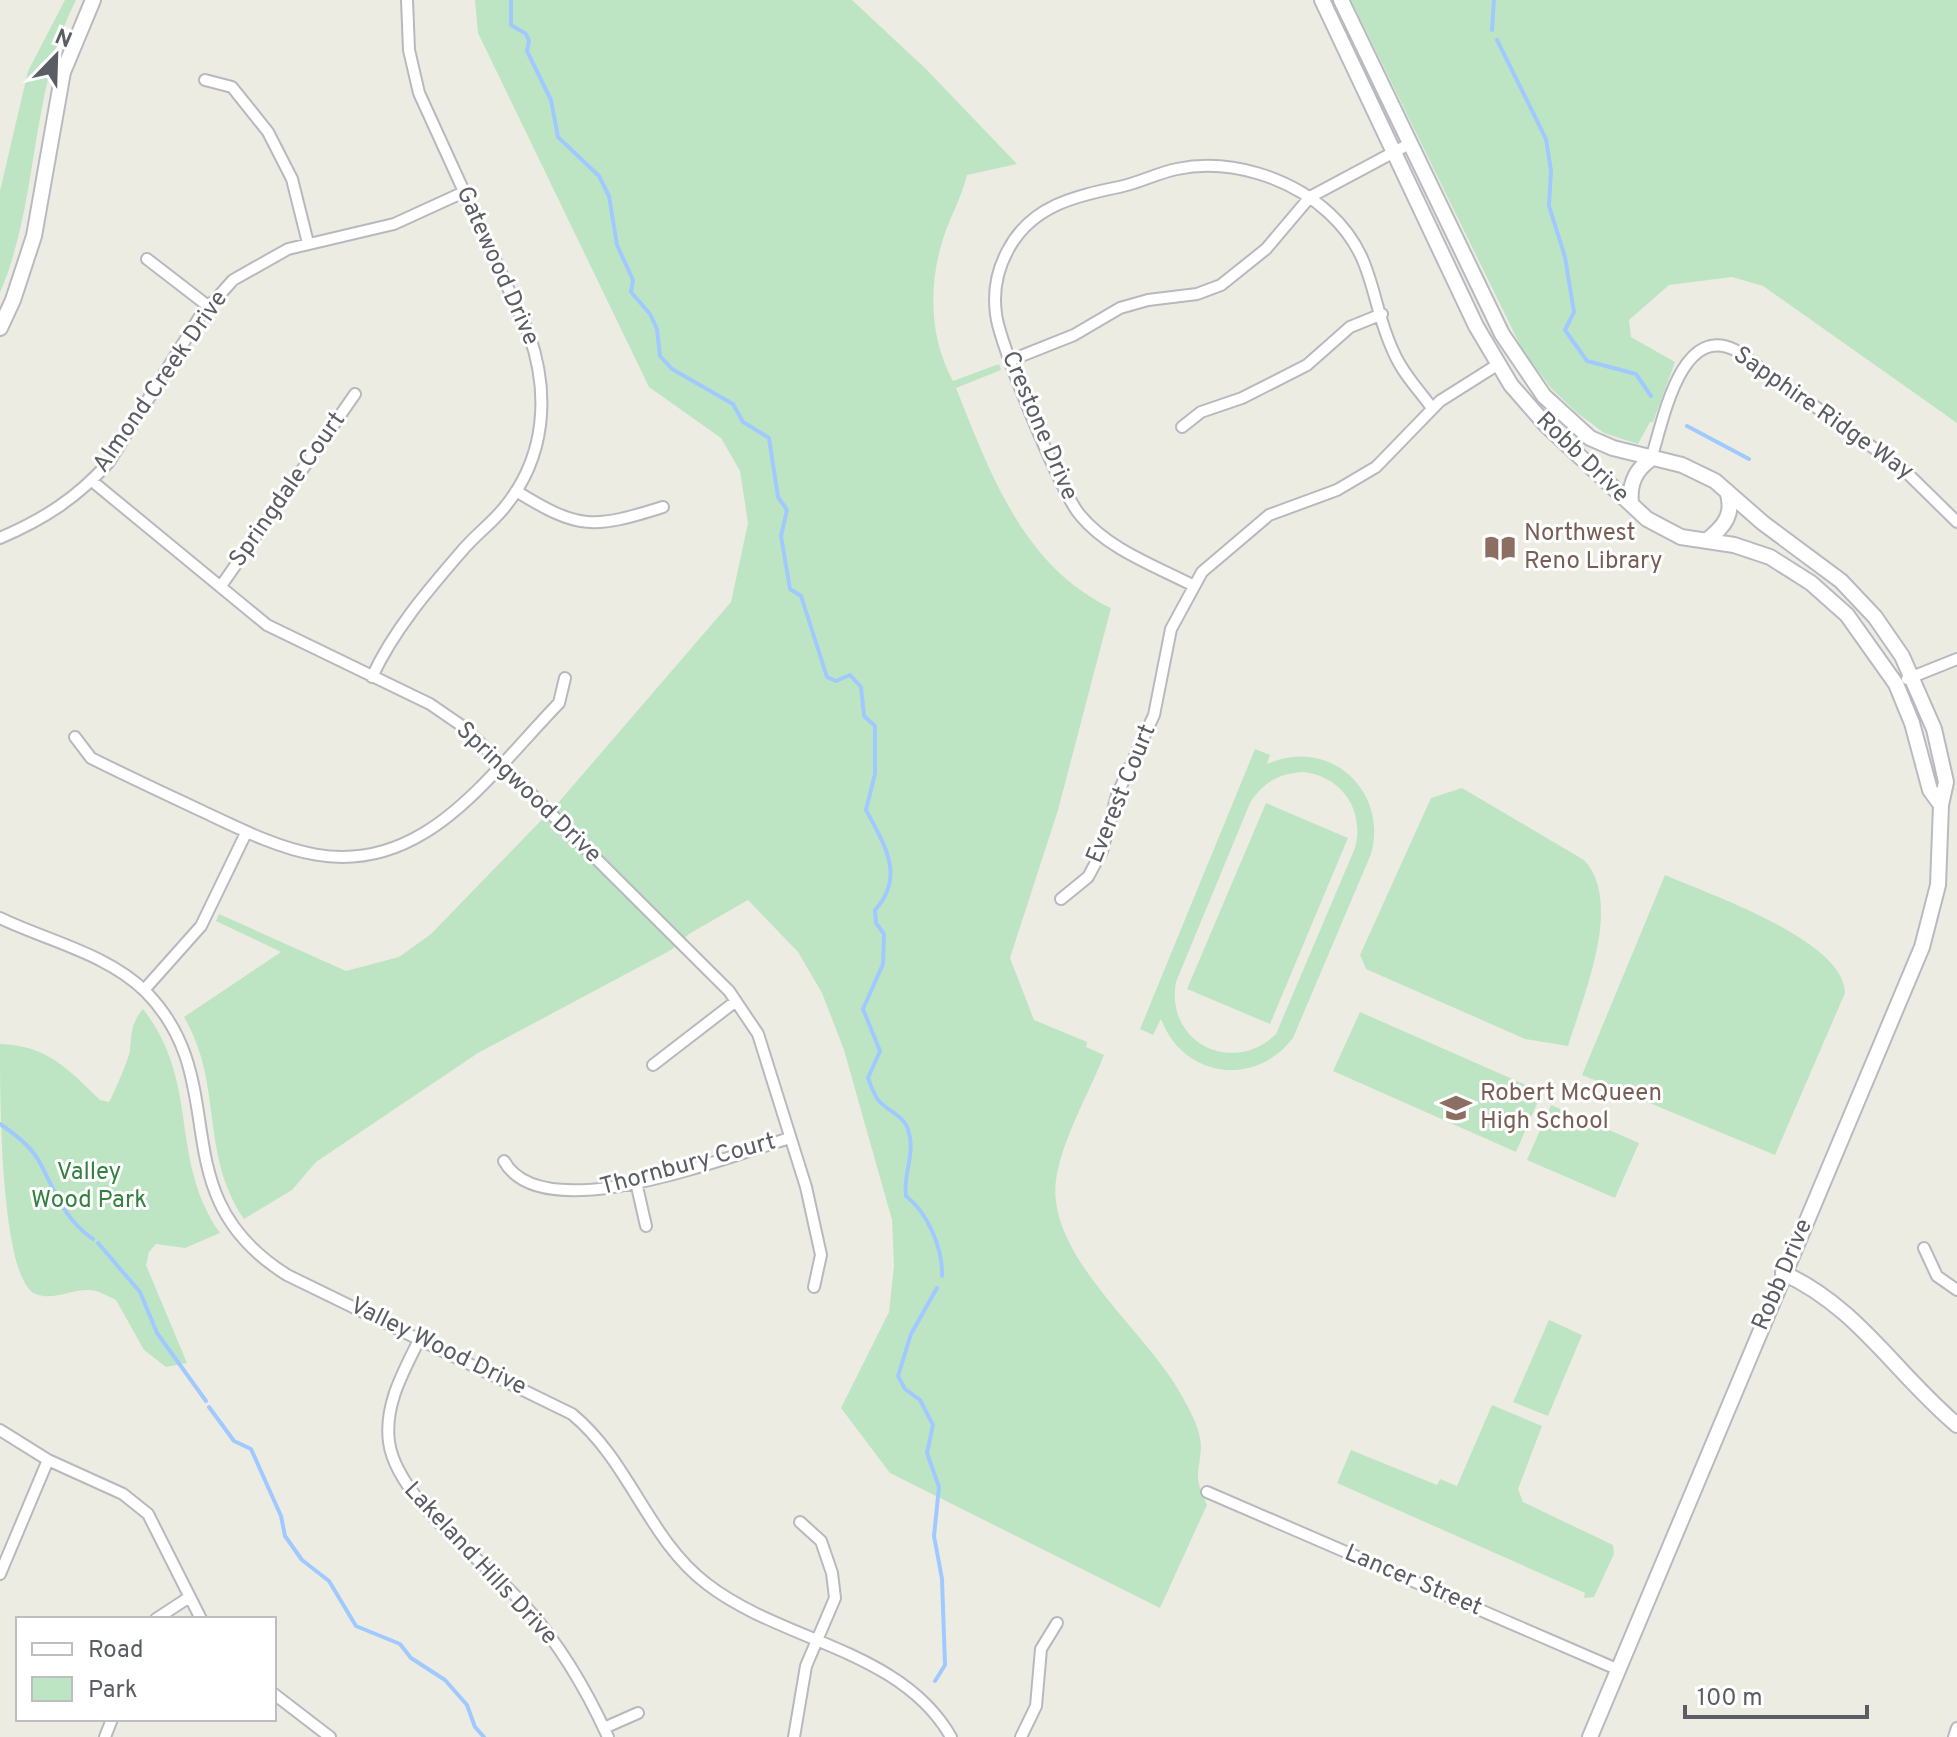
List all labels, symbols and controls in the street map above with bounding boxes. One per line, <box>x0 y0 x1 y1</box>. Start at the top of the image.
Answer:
north arrow <box>16 16 96 96</box>
text: N <box>50 24 75 55</box>
street label: Gatewood Drive <box>449 182 545 350</box>
street label: Almond Creek Drive <box>87 285 235 479</box>
street label: Sapphire Ridge Way <box>1727 341 1919 487</box>
street label: Crestone Drive <box>994 347 1084 505</box>
street label: Robb Drive <box>1529 406 1635 510</box>
street label: Springdale Court <box>223 407 353 573</box>
place label: Northwest Reno Library <box>1524 519 1662 577</box>
library icon: Northwest Reno Library <box>1483 531 1517 565</box>
street label: Springwood Drive <box>449 716 607 870</box>
street label: Everest Court <box>1081 720 1163 868</box>
place label: Robert McQueen High School <box>1480 1079 1662 1137</box>
school or university icon: Robert McQueen High School <box>1439 1091 1473 1125</box>
street label: Thornbury Court <box>597 1127 779 1203</box>
park label: Valley Wood Park <box>31 1158 147 1216</box>
street label: Robb Drive <box>1746 1215 1820 1335</box>
street label: Valley Wood Drive <box>345 1291 531 1403</box>
street label: Lakeland Hills Drive <box>397 1476 563 1652</box>
street label: Lancer Street <box>1340 1539 1486 1623</box>
legend <box>16 1617 276 1721</box>
text: Road <box>88 1636 144 1666</box>
scale bar <box>1685 1669 1867 1719</box>
text: Park <box>88 1676 138 1706</box>
text: 100 m <box>1697 1684 1763 1714</box>

